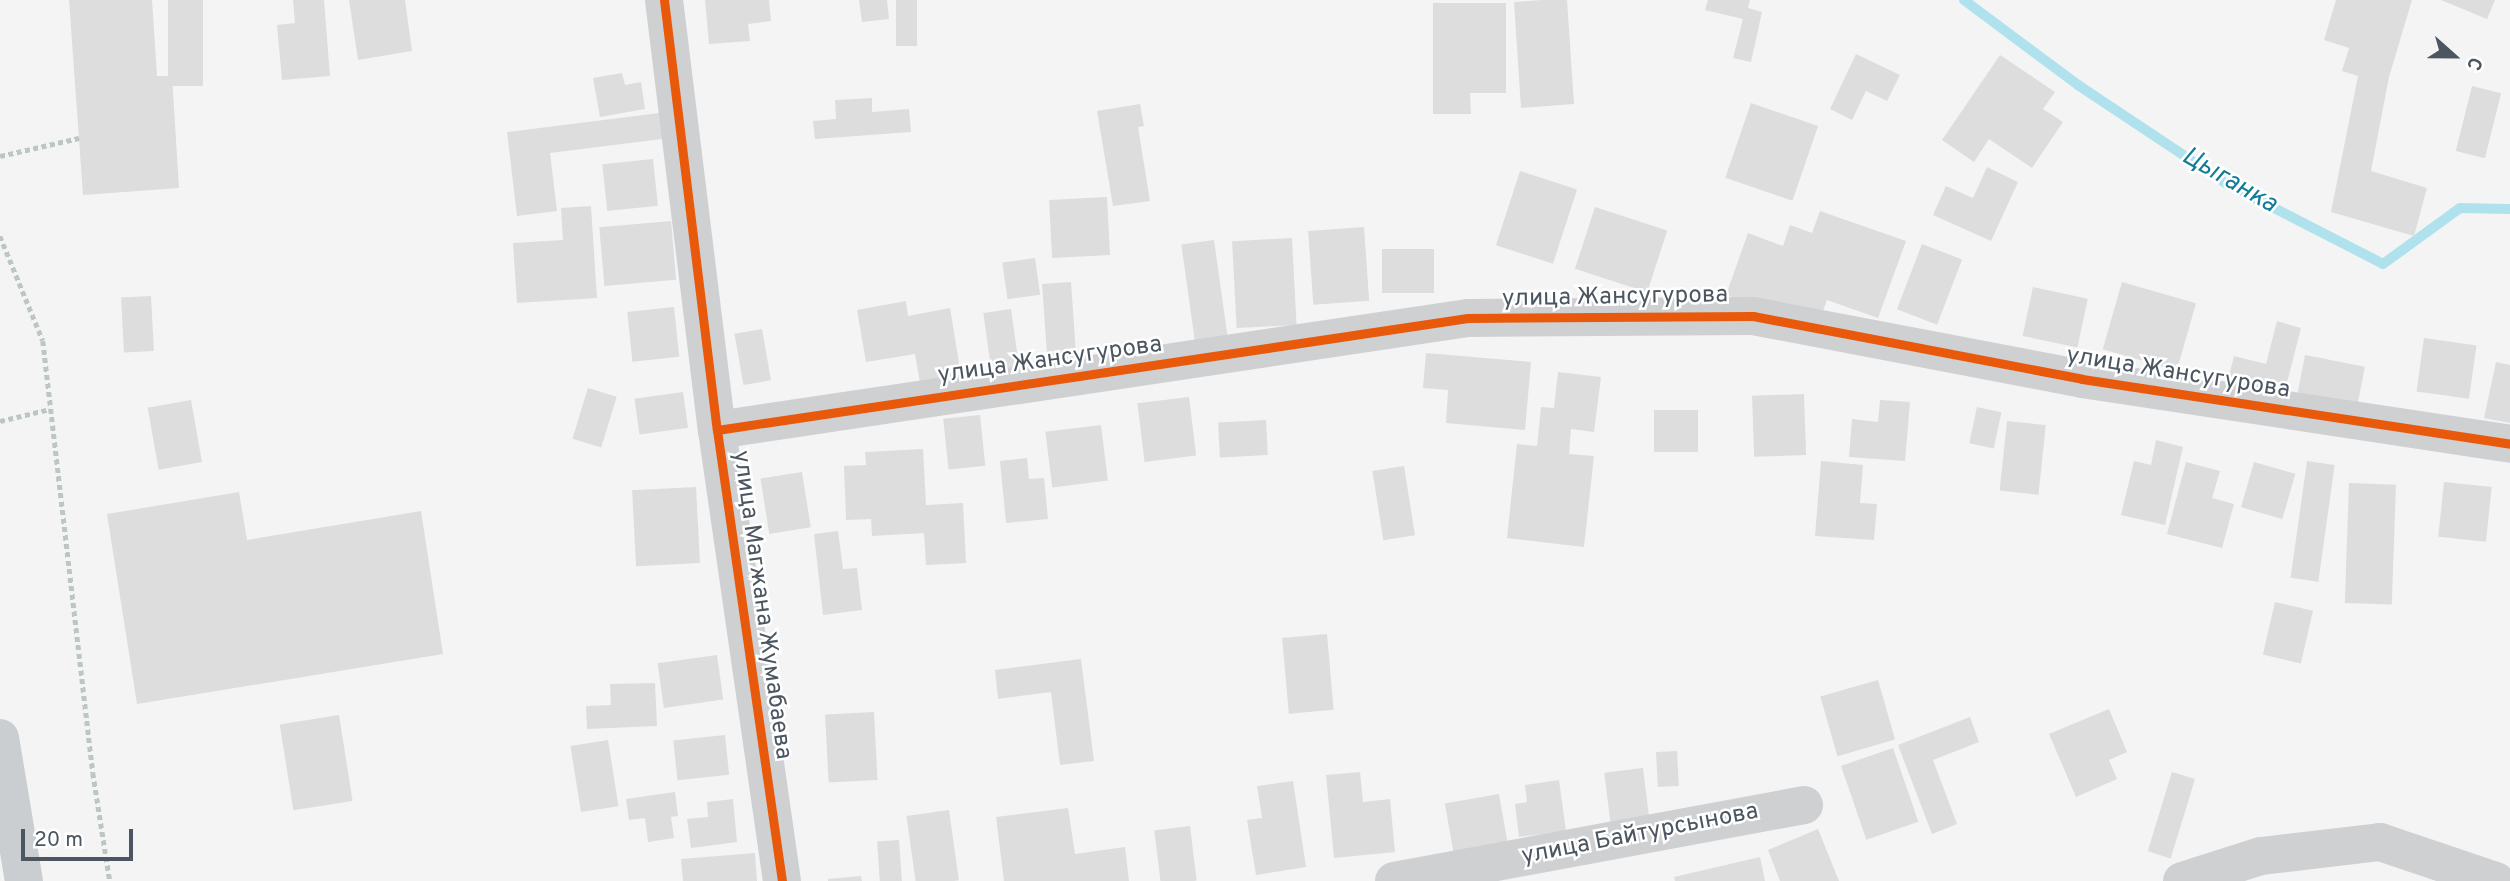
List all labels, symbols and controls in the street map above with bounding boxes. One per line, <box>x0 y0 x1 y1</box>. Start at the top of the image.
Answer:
north arrow <box>2419 21 2489 91</box>
text: С <box>2460 54 2487 73</box>
water label: Цыганка <box>2176 141 2282 221</box>
street label: улица Жансугурова <box>1502 282 1728 314</box>
street label: улица Жансугурова <box>936 331 1164 391</box>
street label: улица Жансугурова <box>2064 342 2292 406</box>
street label: улица Магжана Жумабаева <box>725 449 797 761</box>
street label: улица Байтурсынова <box>1519 798 1761 872</box>
scale bar <box>24 814 136 858</box>
text: 20 m <box>34 827 83 854</box>

